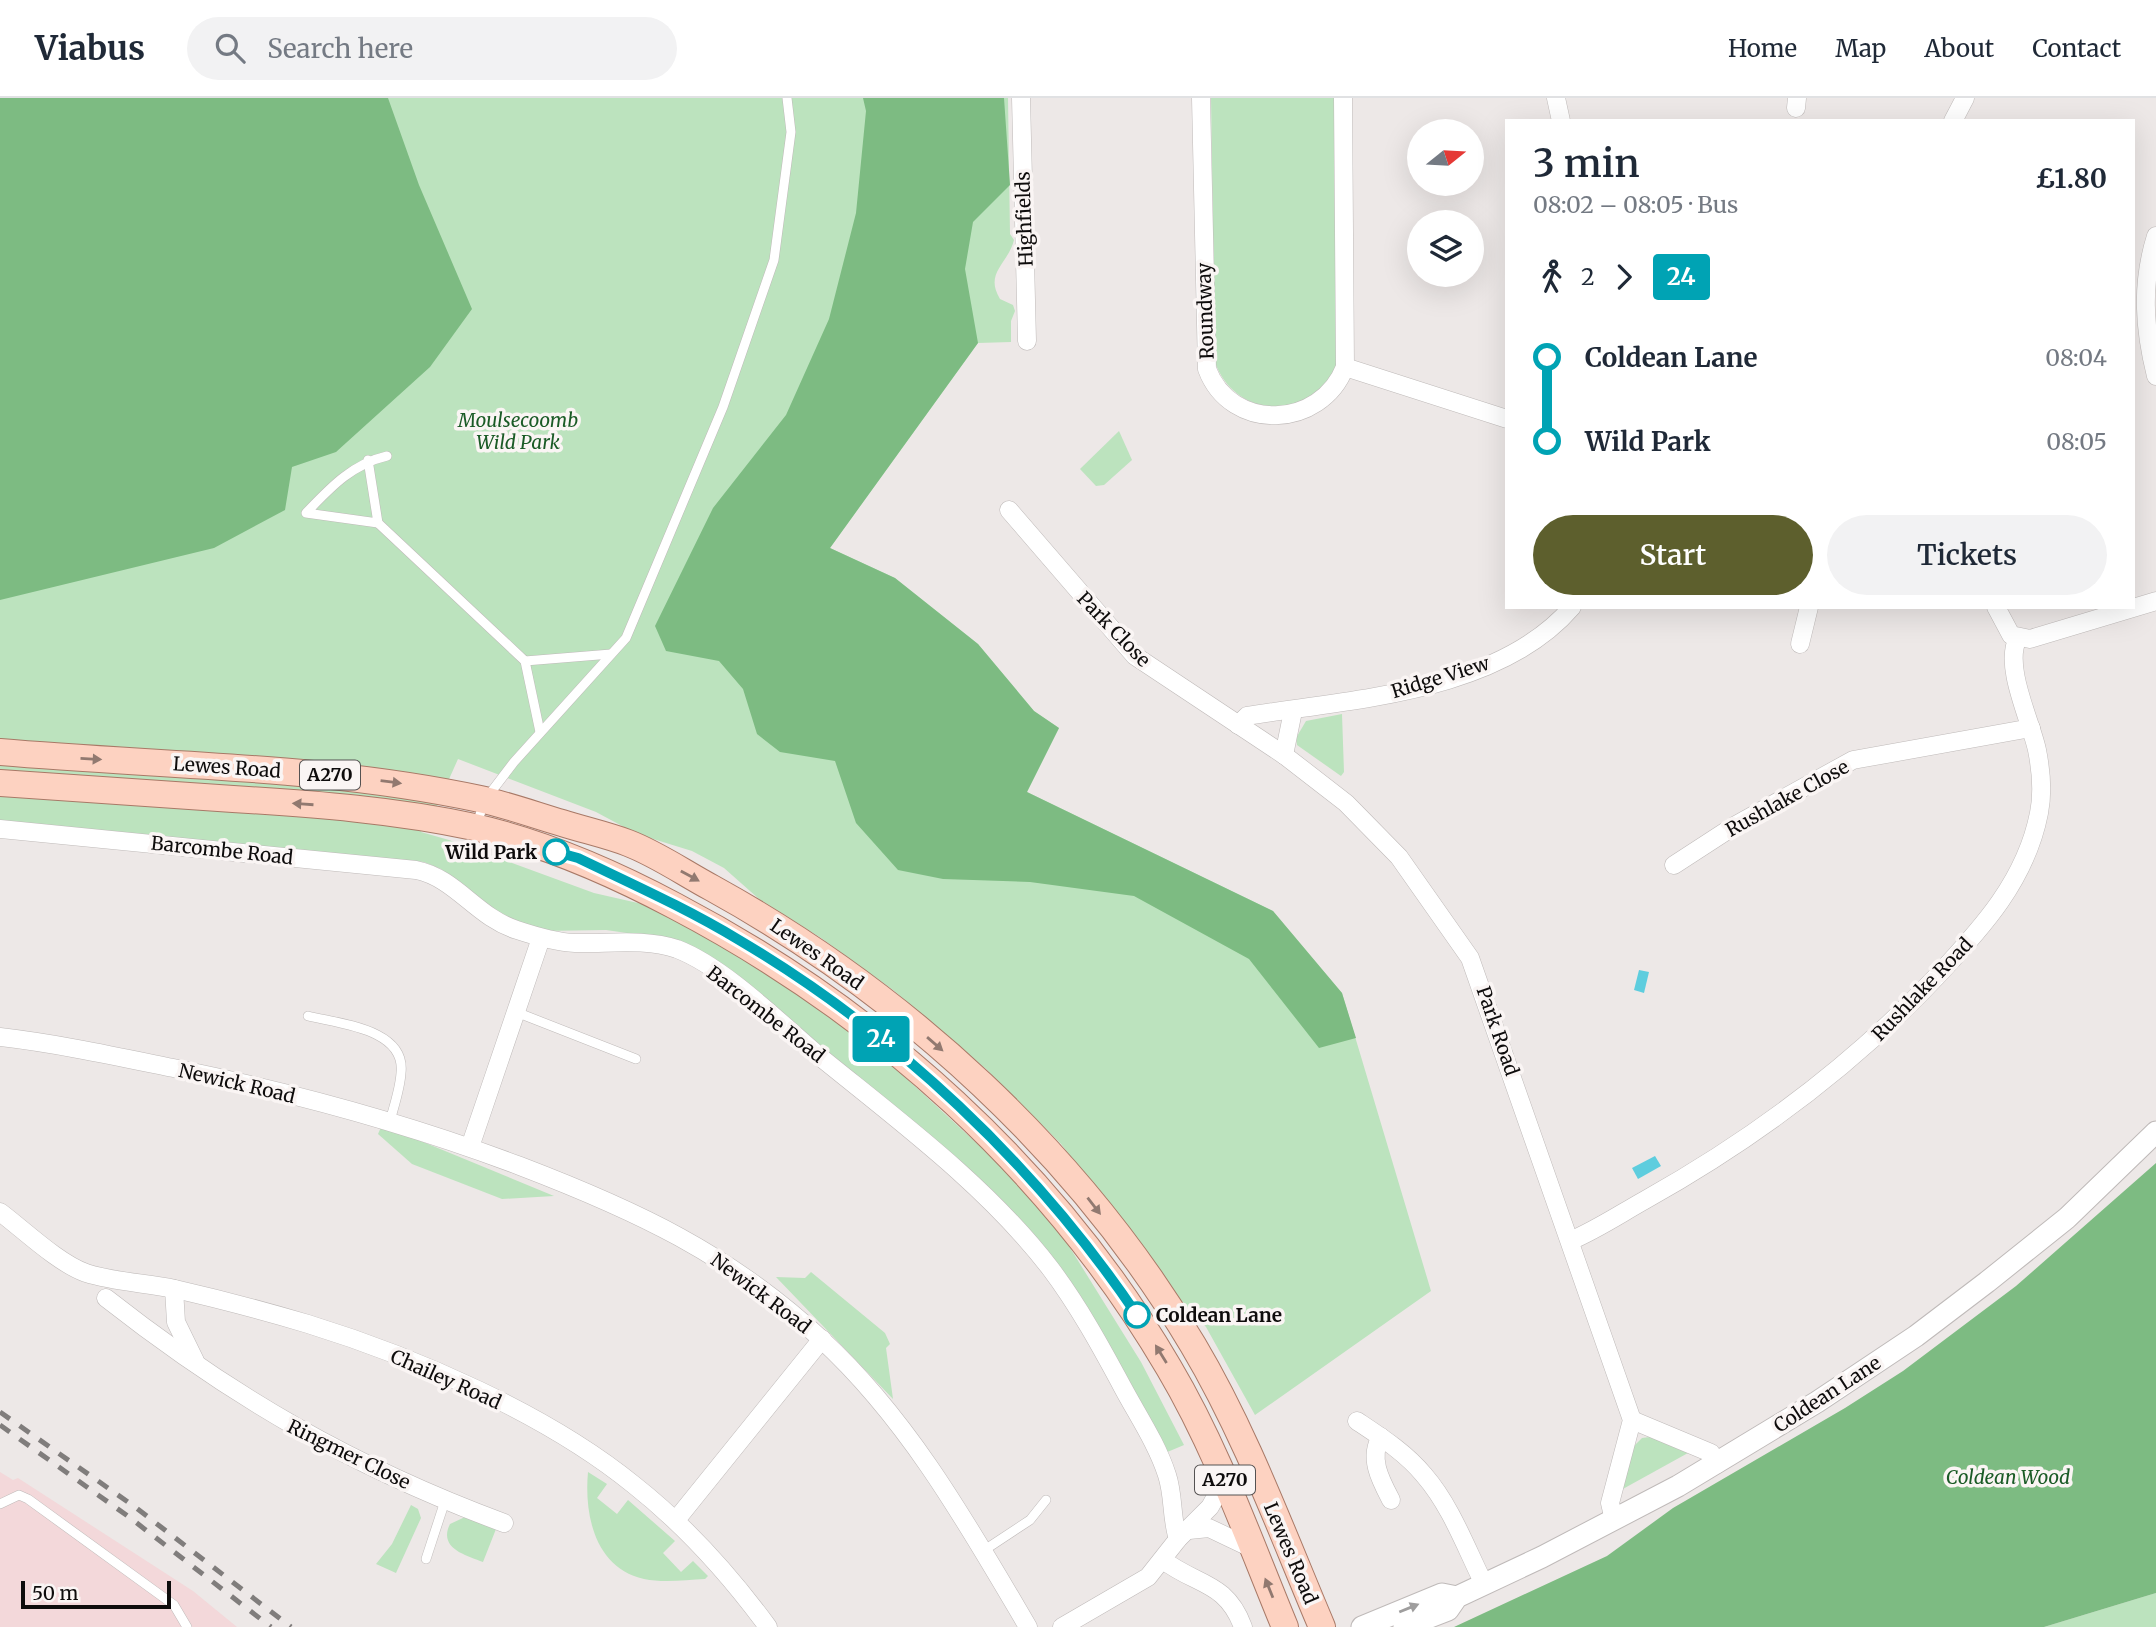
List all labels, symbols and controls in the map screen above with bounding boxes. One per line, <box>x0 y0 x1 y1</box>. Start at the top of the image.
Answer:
search box <box>187 17 677 80</box>
text: Viabus <box>35 28 145 69</box>
icon: search <box>211 29 249 67</box>
text: Search here <box>267 32 413 65</box>
text: Home <box>1728 33 1797 64</box>
text: Map <box>1835 33 1886 64</box>
text: About <box>1924 33 1994 64</box>
text: Contact <box>2032 33 2121 64</box>
north arrow <box>1407 119 1484 196</box>
map controls <box>1407 119 1484 287</box>
text: 3 min <box>1533 140 1640 187</box>
text: £1.80 <box>2035 162 2107 195</box>
street label: Highfields <box>1010 171 1038 267</box>
text: 08:02 – 08:05 · Bus <box>1533 190 1738 219</box>
button: layers <box>1407 210 1484 287</box>
icon: walk <box>1533 258 1571 296</box>
icon: forward <box>1605 258 1643 296</box>
text: 24 <box>1667 261 1696 292</box>
street label: Roundway <box>1191 262 1219 360</box>
text: 2 <box>1581 262 1595 291</box>
text: Coldean Lane <box>1585 341 1757 374</box>
text: 08:04 <box>2045 343 2107 372</box>
park label: Moulsecoomb Wild Park <box>457 408 578 454</box>
text: Wild Park <box>1585 425 1710 458</box>
text: 08:05 <box>2046 427 2107 456</box>
button: Start <box>1533 515 1813 595</box>
button: Tickets <box>1827 515 2107 595</box>
street label: Park Close <box>1072 586 1156 672</box>
street label: Ridge View <box>1388 650 1493 703</box>
street label: Lewes Road <box>172 751 282 783</box>
one-way arrow <box>80 754 102 765</box>
street label: Rushlake Close <box>1721 754 1853 842</box>
road number: A270 <box>300 760 360 790</box>
one-way arrow <box>380 777 402 788</box>
one-way arrow <box>291 798 313 809</box>
street label: Barcombe Road <box>150 831 294 869</box>
marker: Wild Park <box>543 839 569 865</box>
place label: Wild Park <box>444 840 538 864</box>
one-way arrow <box>680 870 699 882</box>
street label: Lewes Road <box>766 913 868 995</box>
street label: Rushlake Road <box>1867 932 1977 1046</box>
street label: Barcombe Road <box>702 961 830 1067</box>
street label: Park Road <box>1472 983 1524 1079</box>
line badge: 24 <box>850 1016 912 1062</box>
text: 24 <box>867 1023 895 1054</box>
one-way arrow <box>926 1036 944 1052</box>
street label: Newick Road <box>176 1058 298 1108</box>
one-way arrow <box>1086 1196 1101 1214</box>
street label: Newick Road <box>706 1248 816 1338</box>
marker: Coldean Lane <box>1124 1302 1150 1328</box>
place label: Coldean Lane <box>1156 1303 1282 1327</box>
street label: Chailey Road <box>387 1344 505 1414</box>
one-way arrow <box>1154 1344 1167 1363</box>
street label: Coldean Lane <box>1769 1350 1885 1438</box>
street label: Ringmer Close <box>284 1414 415 1494</box>
road number: A270 <box>1195 1465 1255 1494</box>
park label: Coldean Wood <box>1946 1465 2070 1489</box>
street label: Lewes Road <box>1259 1499 1323 1607</box>
one-way arrow <box>1263 1577 1274 1598</box>
scale bar <box>21 1578 172 1610</box>
text: 50 m <box>32 1581 78 1605</box>
one-way arrow <box>1399 1602 1420 1613</box>

